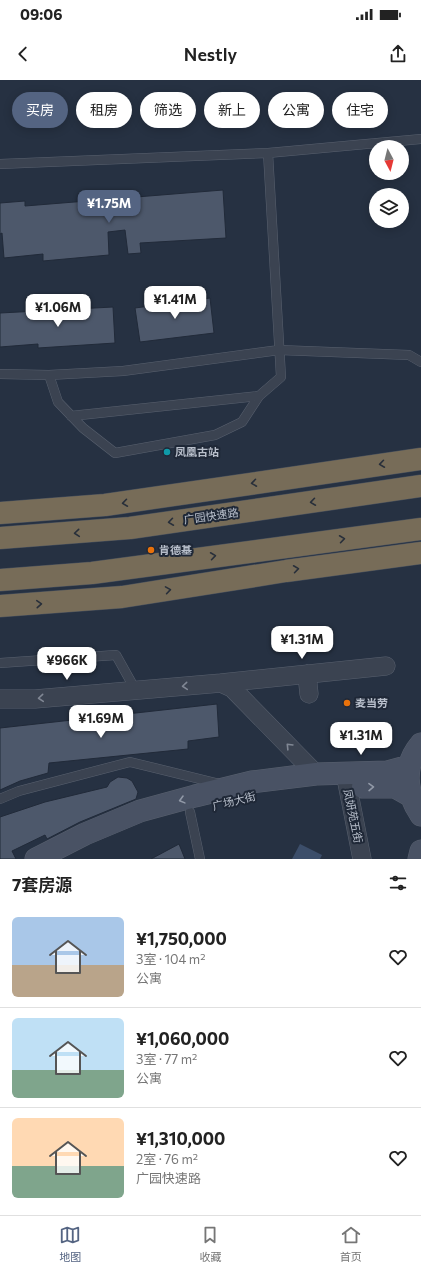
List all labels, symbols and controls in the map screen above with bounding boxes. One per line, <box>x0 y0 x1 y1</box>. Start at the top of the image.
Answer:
text: 09:06 <box>20 5 62 23</box>
icon: back <box>12 43 34 65</box>
text: Nestly <box>184 43 237 65</box>
icon: share <box>387 43 409 65</box>
chip: 买房 <box>12 92 68 128</box>
chip: 租房 <box>76 92 132 128</box>
chip: 筛选 <box>140 92 196 128</box>
chip: 新上 <box>204 92 260 128</box>
chip: 公寓 <box>268 92 324 128</box>
chip: 住宅 <box>332 92 388 128</box>
north arrow <box>369 140 409 180</box>
map controls <box>369 140 409 228</box>
button: layers <box>369 188 409 228</box>
pin: ¥1.75M <box>76 190 142 224</box>
text: ¥1.75M <box>87 195 131 211</box>
pin: ¥1.41M <box>142 286 208 320</box>
text: ¥1.41M <box>153 291 197 307</box>
pin: ¥1.06M <box>25 294 91 328</box>
text: ¥1.06M <box>35 299 81 315</box>
place label: 凤凰古站 <box>175 445 219 458</box>
marker: 凤凰古站 <box>162 447 172 457</box>
one-way arrow <box>379 459 385 468</box>
one-way arrow <box>251 478 257 487</box>
one-way arrow <box>310 497 316 506</box>
one-way arrow <box>122 498 128 506</box>
street label: 广园快速路 <box>183 505 239 526</box>
one-way arrow <box>168 517 174 526</box>
one-way arrow <box>74 528 80 537</box>
one-way arrow <box>339 535 345 544</box>
place label: 肯德基 <box>159 543 192 556</box>
marker: 肯德基 <box>146 545 156 555</box>
one-way arrow <box>210 552 217 561</box>
one-way arrow <box>293 565 300 574</box>
one-way arrow <box>165 586 171 595</box>
one-way arrow <box>36 599 42 608</box>
pin: ¥1.31M <box>269 626 335 660</box>
text: ¥1.31M <box>280 631 324 647</box>
pin: ¥966K <box>39 647 95 681</box>
text: ¥966K <box>46 652 88 668</box>
one-way arrow <box>182 681 188 690</box>
one-way arrow <box>38 693 44 702</box>
place label: 麦当劳 <box>355 696 388 709</box>
marker: 麦当劳 <box>342 698 352 708</box>
pin: ¥1.69M <box>68 705 134 739</box>
text: ¥1.69M <box>78 710 124 726</box>
pin: ¥1.31M <box>328 722 394 756</box>
text: ¥1.31M <box>339 727 383 743</box>
one-way arrow <box>286 743 294 751</box>
one-way arrow <box>368 783 374 791</box>
street label: 凤妍苑五街 <box>341 788 366 844</box>
street label: 广场大街 <box>211 789 257 812</box>
one-way arrow <box>179 795 185 803</box>
icon: filters <box>387 872 409 894</box>
text: 7套房源 <box>12 874 72 895</box>
text: ¥1,750,000 <box>136 928 227 949</box>
icon: home <box>44 933 92 981</box>
icon: heart <box>387 946 409 968</box>
text: 3室 · 104 m² <box>136 951 205 967</box>
text: 公寓 <box>136 970 162 986</box>
text: ¥1,060,000 <box>136 1028 229 1049</box>
icon: home <box>44 1034 92 1082</box>
icon: heart <box>387 1047 409 1069</box>
text: 3室 · 77 m² <box>136 1051 197 1067</box>
text: 公寓 <box>136 1070 162 1086</box>
text: ¥1,310,000 <box>136 1128 225 1149</box>
icon: home <box>44 1134 92 1182</box>
icon: heart <box>387 1147 409 1169</box>
text: 2室 · 76 m² <box>136 1151 198 1167</box>
text: 广园快速路 <box>136 1170 201 1186</box>
tab: 地图 <box>59 1224 81 1264</box>
tab: 收藏 <box>199 1224 221 1264</box>
tab: 首页 <box>340 1224 362 1264</box>

